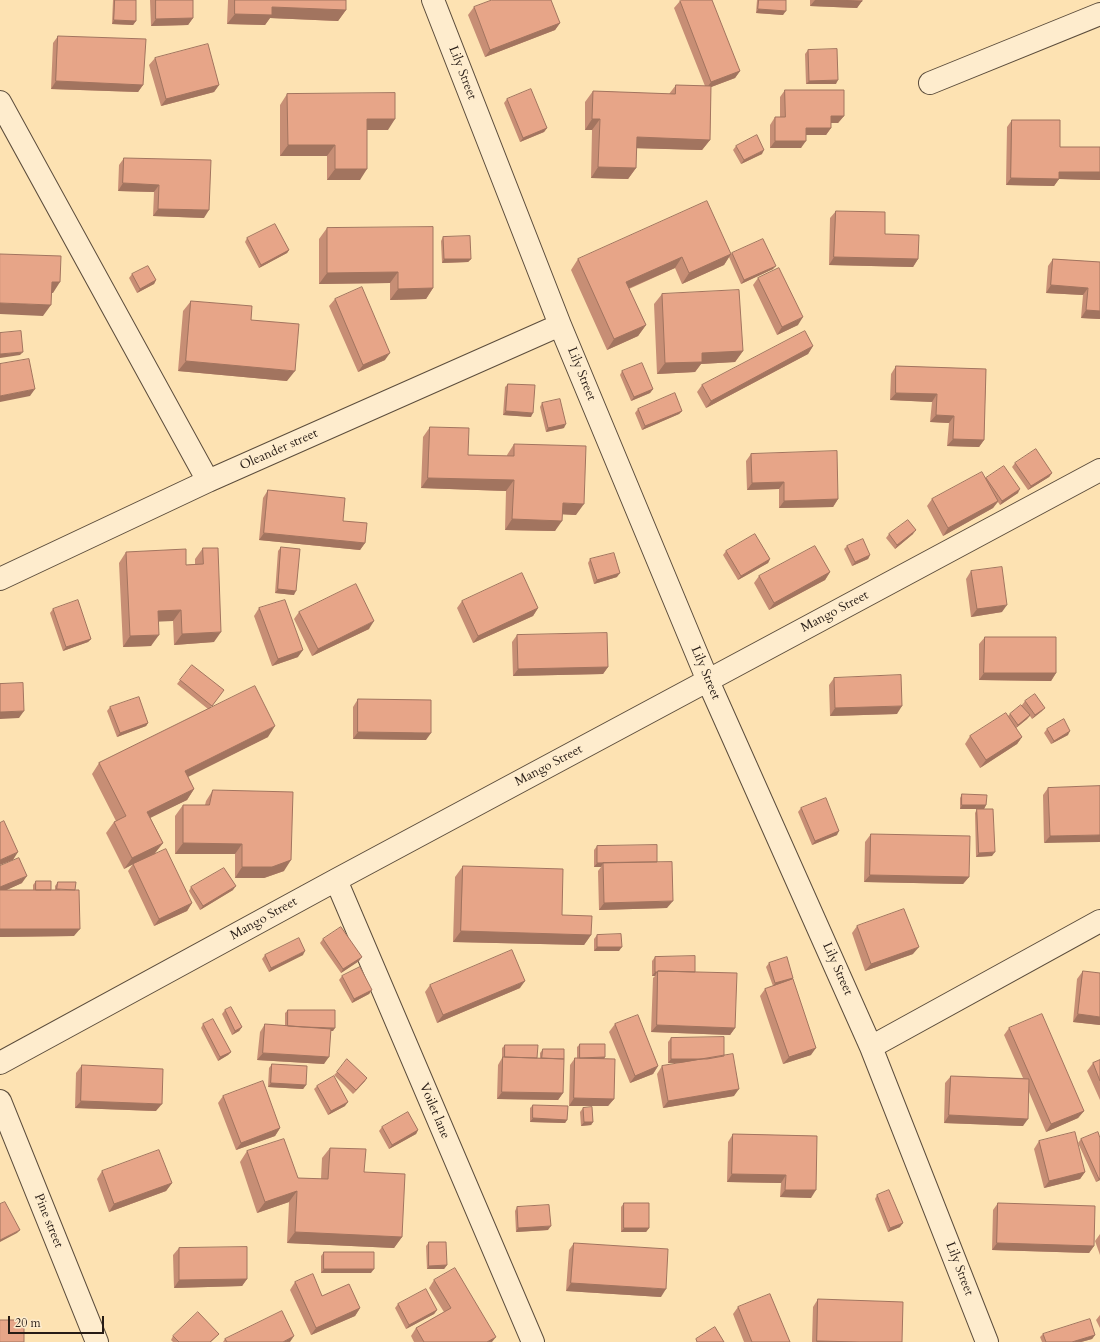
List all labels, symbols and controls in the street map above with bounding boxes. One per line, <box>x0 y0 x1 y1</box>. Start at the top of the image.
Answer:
street label: Lily Street <box>445 44 479 102</box>
street label: Lily Street <box>563 345 599 403</box>
street label: Oleander street <box>238 426 320 474</box>
street label: Mango Street <box>799 588 871 636</box>
street label: Lily Street <box>687 644 723 702</box>
street label: Mango Street <box>513 742 585 790</box>
street label: Mango Street <box>228 894 300 944</box>
street label: Lily Street <box>818 940 856 998</box>
street label: Voilet lane <box>415 1081 453 1141</box>
street label: Pine street <box>30 1192 66 1250</box>
street label: Lily Street <box>942 1240 976 1298</box>
scale bar <box>10 1308 106 1334</box>
text: 20 m <box>15 1315 41 1331</box>

